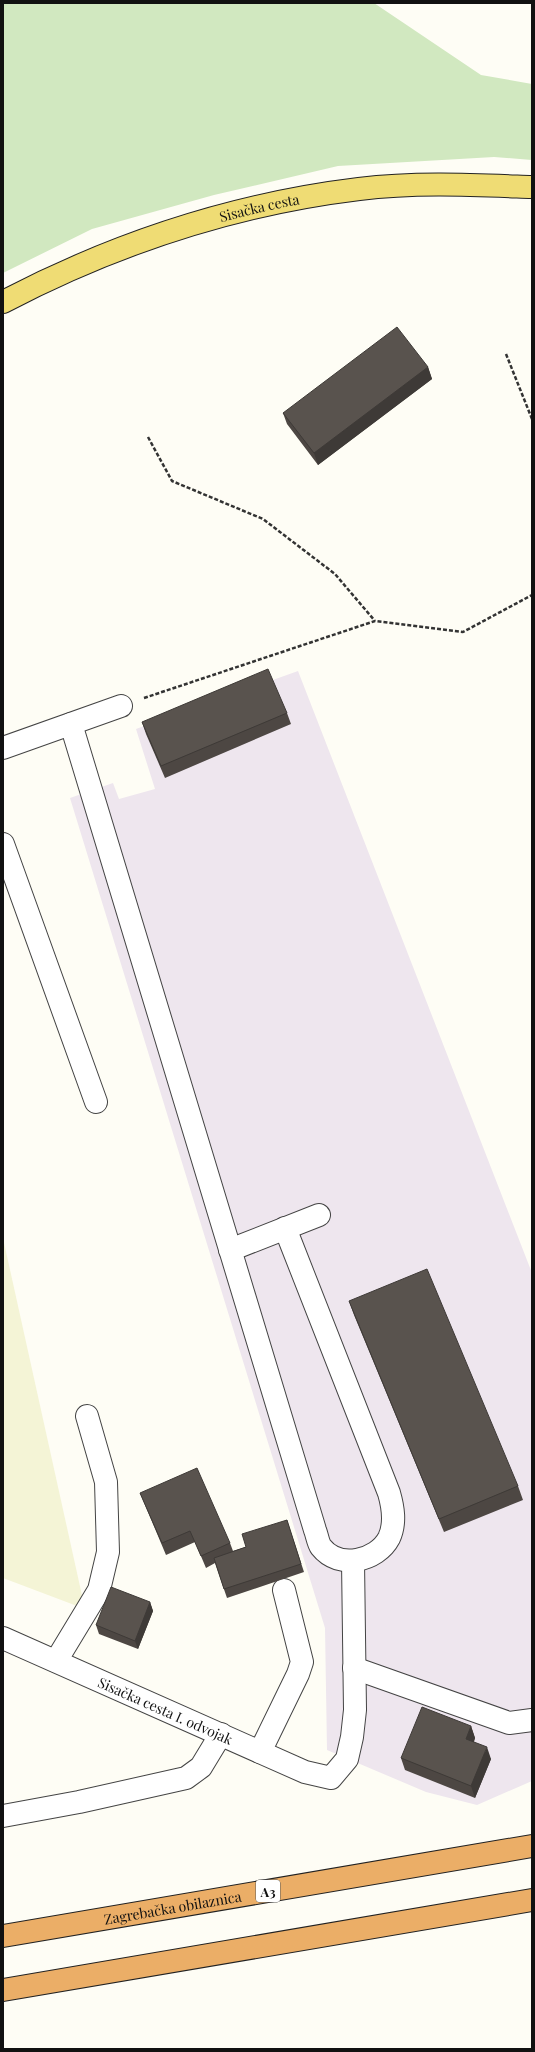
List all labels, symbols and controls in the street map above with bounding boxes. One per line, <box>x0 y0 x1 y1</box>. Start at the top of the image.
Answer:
street label: Sisačka cesta <box>217 189 301 226</box>
street label: Sisačka cesta I. odvojak <box>95 1672 236 1749</box>
road number: A3 <box>256 1880 280 1902</box>
street label: Zagrebačka obilaznica <box>102 1886 243 1928</box>

